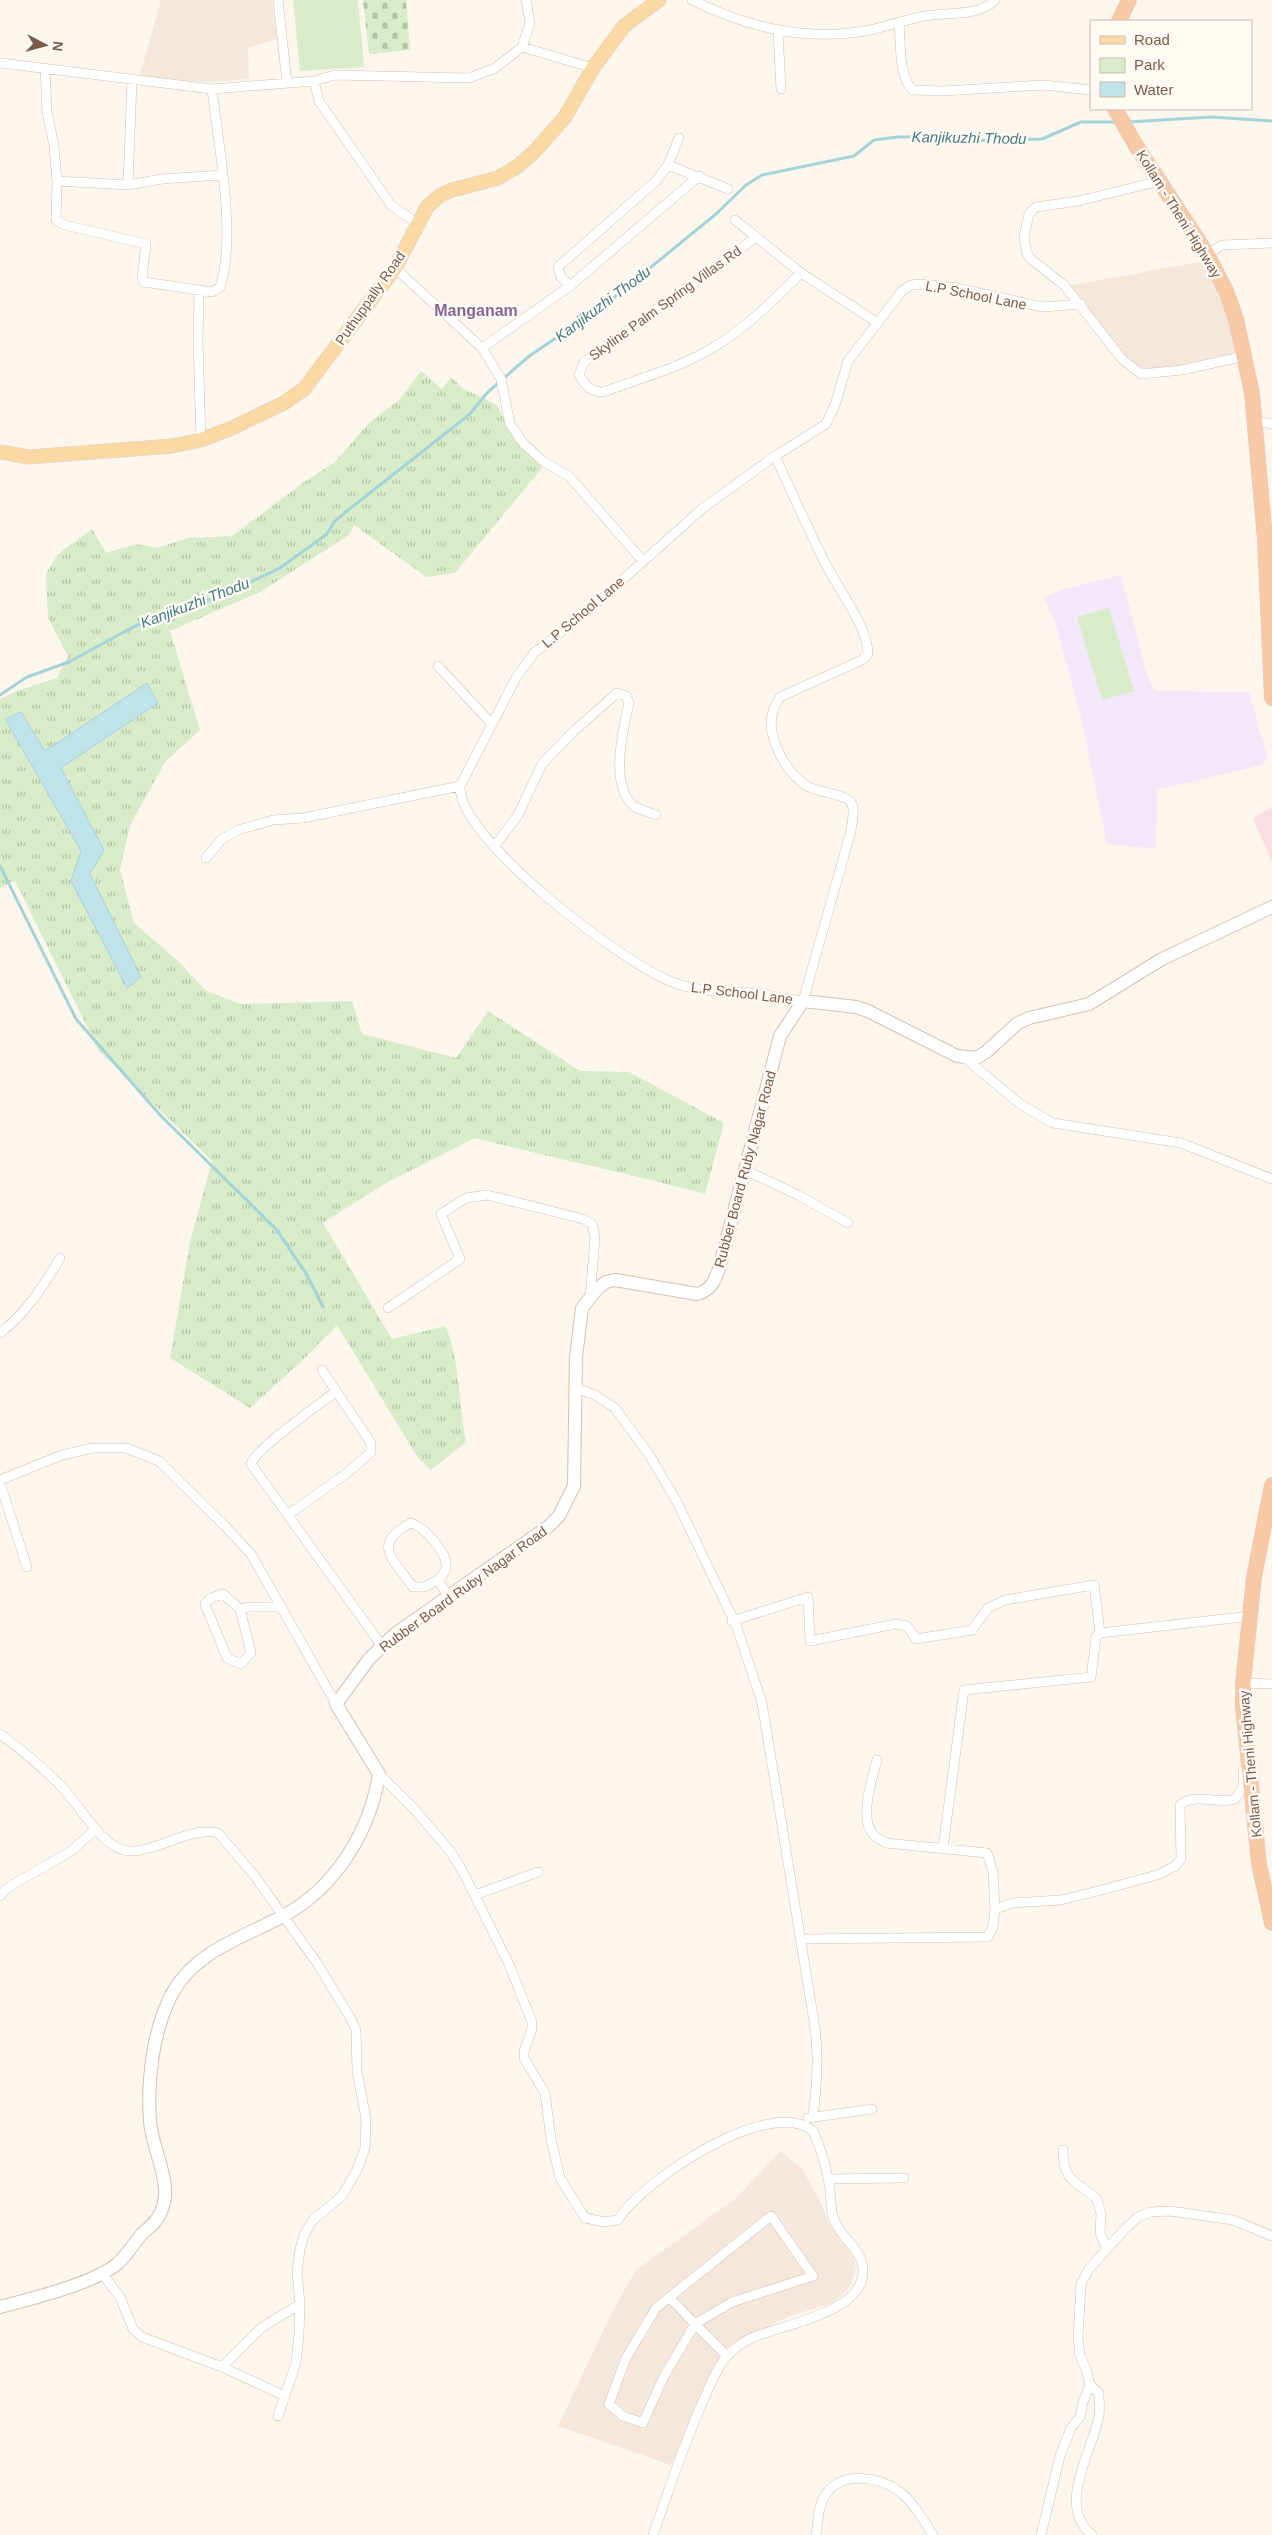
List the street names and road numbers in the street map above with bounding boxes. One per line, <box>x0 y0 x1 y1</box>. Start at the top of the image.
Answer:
street label: Kollam - Theni Highway <box>1133 147 1225 281</box>
street label: Skyline Palm Spring Villas Rd <box>586 242 744 364</box>
street label: Puthuppally Road <box>332 248 408 348</box>
street label: L.P School Lane <box>924 277 1028 313</box>
street label: L.P School Lane <box>539 573 628 651</box>
street label: L.P School Lane <box>690 979 794 1007</box>
street label: Rubber Board Ruby Nagar Road <box>711 1069 779 1269</box>
street label: Rubber Board Ruby Nagar Road <box>376 1523 550 1655</box>
street label: Kollam - Theni Highway <box>1236 1690 1264 1838</box>

